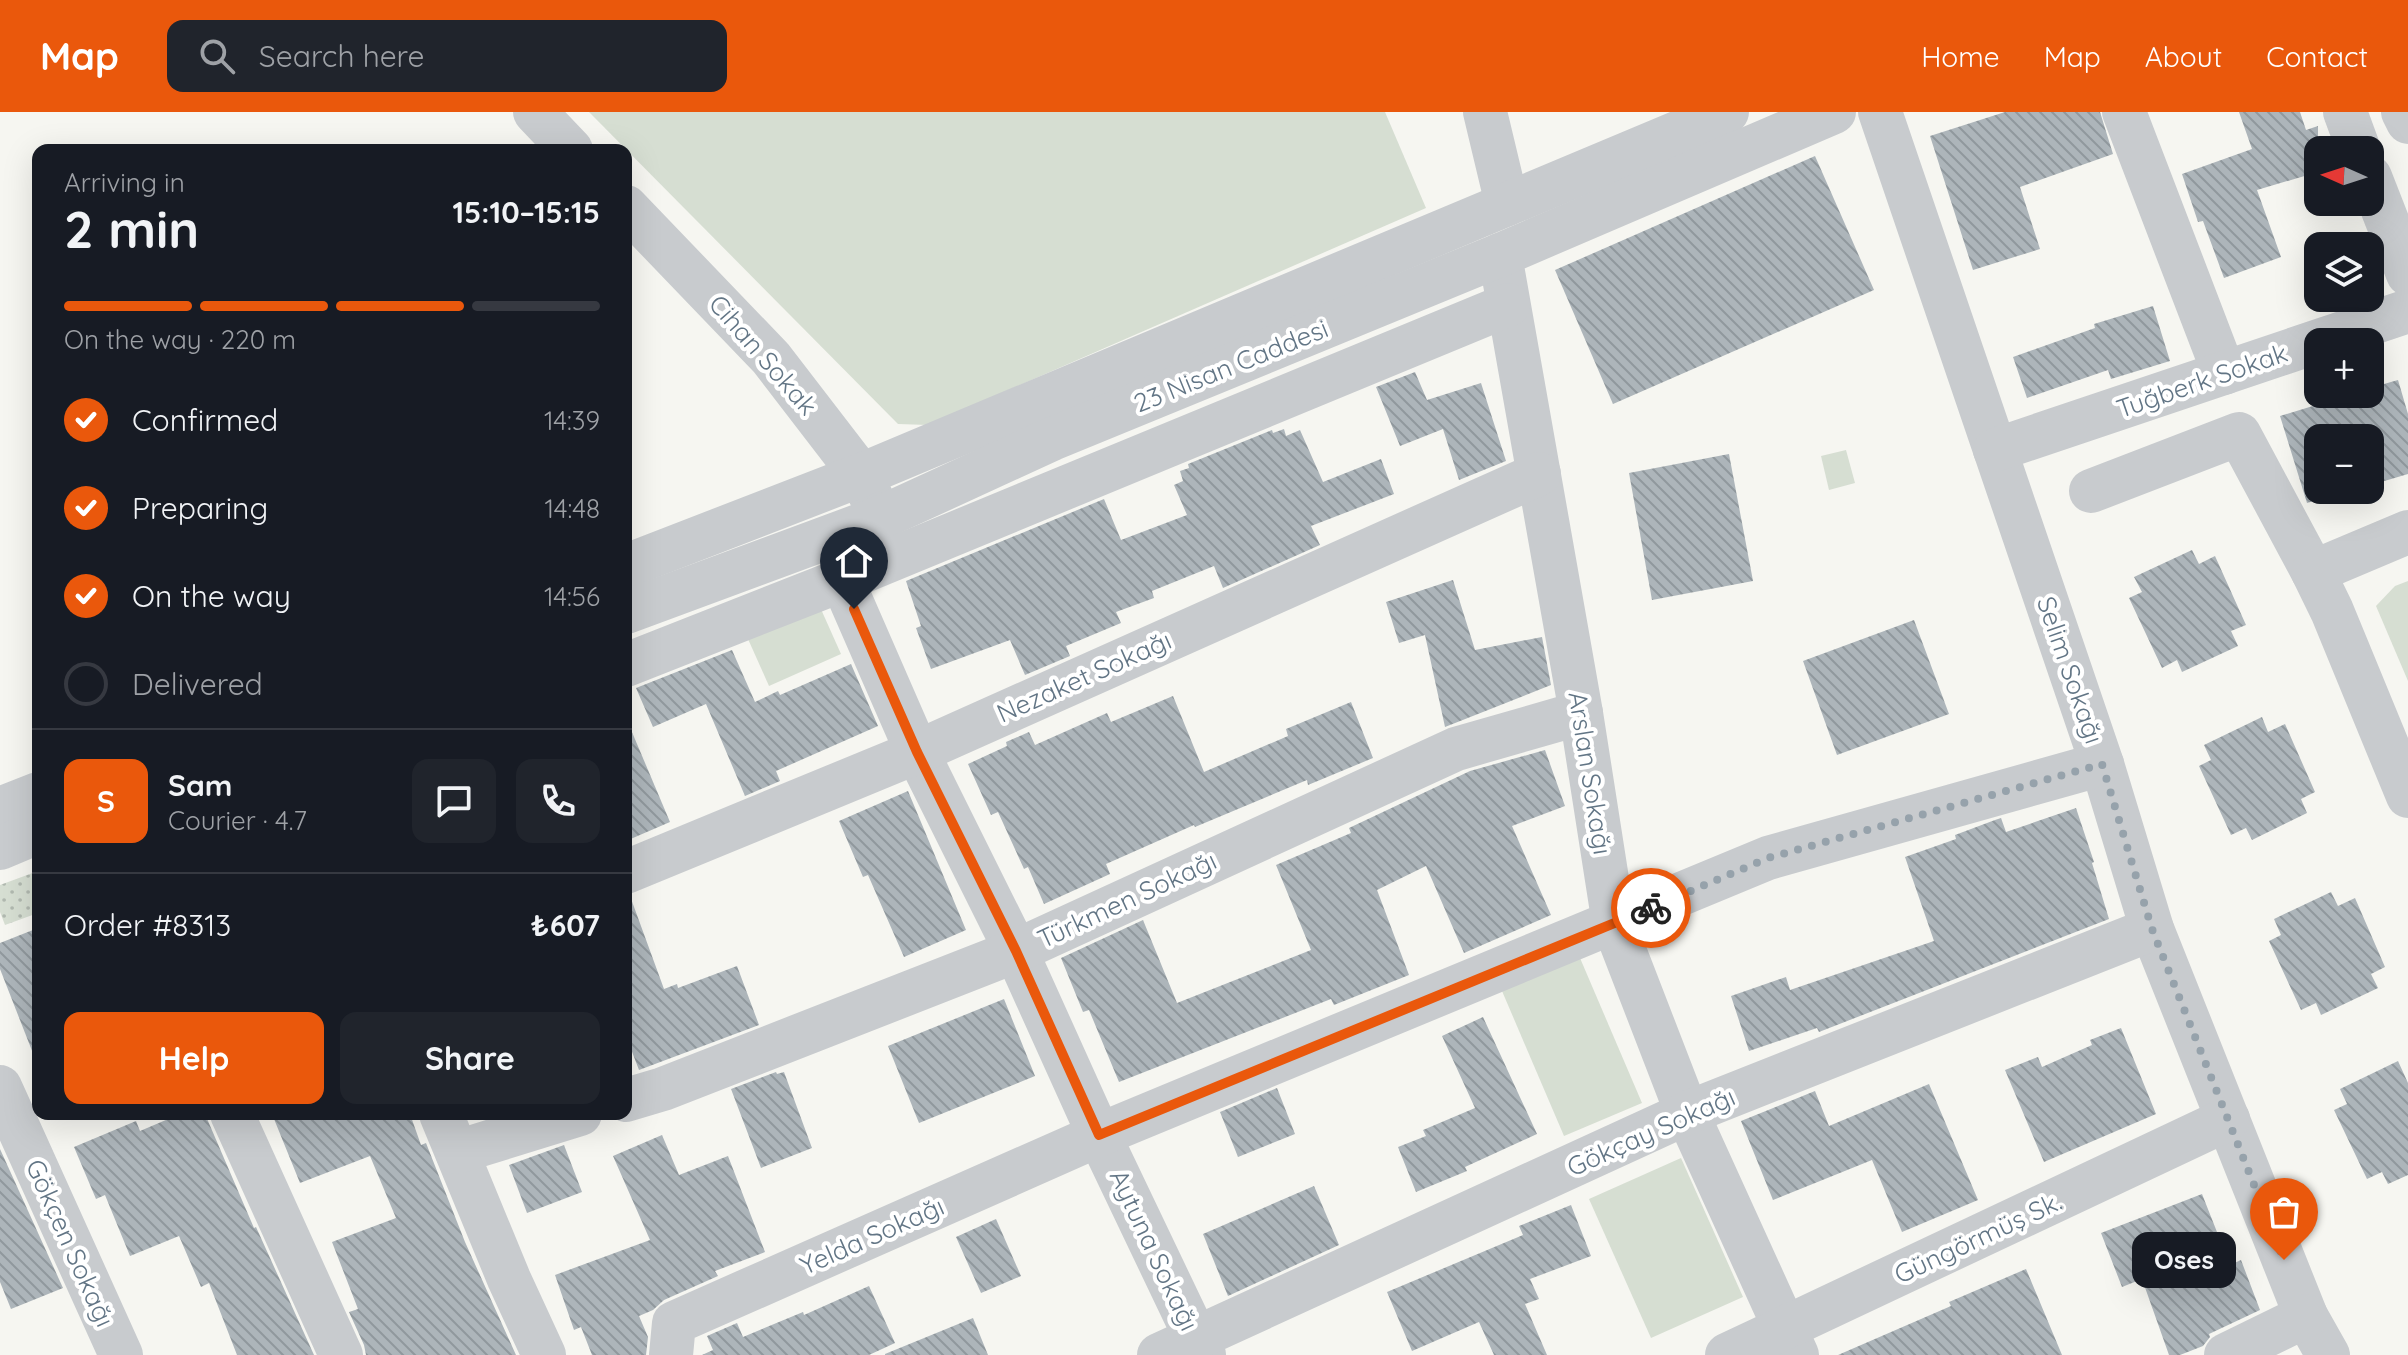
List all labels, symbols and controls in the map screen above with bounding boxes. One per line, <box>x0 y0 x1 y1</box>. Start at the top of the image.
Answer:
search box <box>167 20 727 92</box>
text: Map <box>40 32 119 80</box>
icon: search <box>195 34 239 78</box>
text: Search here <box>259 37 424 75</box>
text: Home <box>1921 39 2000 74</box>
text: Map <box>2044 39 2101 74</box>
text: About <box>2145 39 2222 74</box>
text: Contact <box>2266 39 2368 74</box>
north arrow <box>2304 136 2384 216</box>
map controls <box>2304 136 2384 504</box>
text: Arriving in <box>64 166 185 199</box>
text: 15:10–15:15 <box>452 193 600 231</box>
text: 2 min <box>64 196 199 261</box>
button: layers <box>2304 232 2384 312</box>
street label: Cihan Sokak <box>702 288 825 422</box>
street label: 23 Nisan Caddesi <box>1129 312 1333 420</box>
text: On the way · 220 m <box>64 323 296 356</box>
button: + <box>2304 328 2384 408</box>
street label: Tuğberk Sokak <box>2112 336 2292 425</box>
icon: check <box>64 398 108 442</box>
text: Confirmed <box>132 401 278 439</box>
text: 14:39 <box>544 404 600 437</box>
button: − <box>2304 424 2384 504</box>
icon: check <box>64 486 108 530</box>
text: Preparing <box>132 489 268 527</box>
text: 14:48 <box>544 492 600 525</box>
pin <box>820 527 888 609</box>
icon: home <box>832 539 876 583</box>
icon: check <box>64 574 108 618</box>
text: On the way <box>132 577 291 615</box>
text: 14:56 <box>544 580 600 613</box>
street label: Selim Sokağı <box>2030 592 2111 748</box>
street label: Nezaket Sokağı <box>991 623 1176 730</box>
text: Delivered <box>132 665 263 703</box>
street label: Arslan Sokağı <box>1561 689 1620 857</box>
button: chat <box>412 759 496 843</box>
button: phone <box>516 759 600 843</box>
text: Sam <box>168 766 232 804</box>
text: S <box>97 782 115 820</box>
text: Courier · 4.7 <box>168 804 307 837</box>
street label: Türkmen Sokağı <box>1032 844 1221 955</box>
courier <box>1611 868 1691 948</box>
icon: bike <box>1629 886 1673 930</box>
text: Order #8313 <box>64 906 231 944</box>
text: ₺607 <box>531 906 600 944</box>
button: Help <box>64 1012 324 1104</box>
button: Share <box>340 1012 600 1104</box>
street label: Gökçay Sokağı <box>1562 1080 1740 1183</box>
street label: Gökçen Sokağı <box>19 1154 122 1332</box>
street label: Aytuna Sokağı <box>1103 1164 1206 1336</box>
pin <box>2250 1178 2318 1260</box>
street label: Güngörmüş Sk. <box>1889 1184 2067 1291</box>
street label: Yelda Sokağı <box>795 1189 949 1282</box>
icon: bag <box>2262 1190 2306 1234</box>
callout: Oses <box>2132 1232 2236 1288</box>
text: Oses <box>2154 1243 2214 1276</box>

